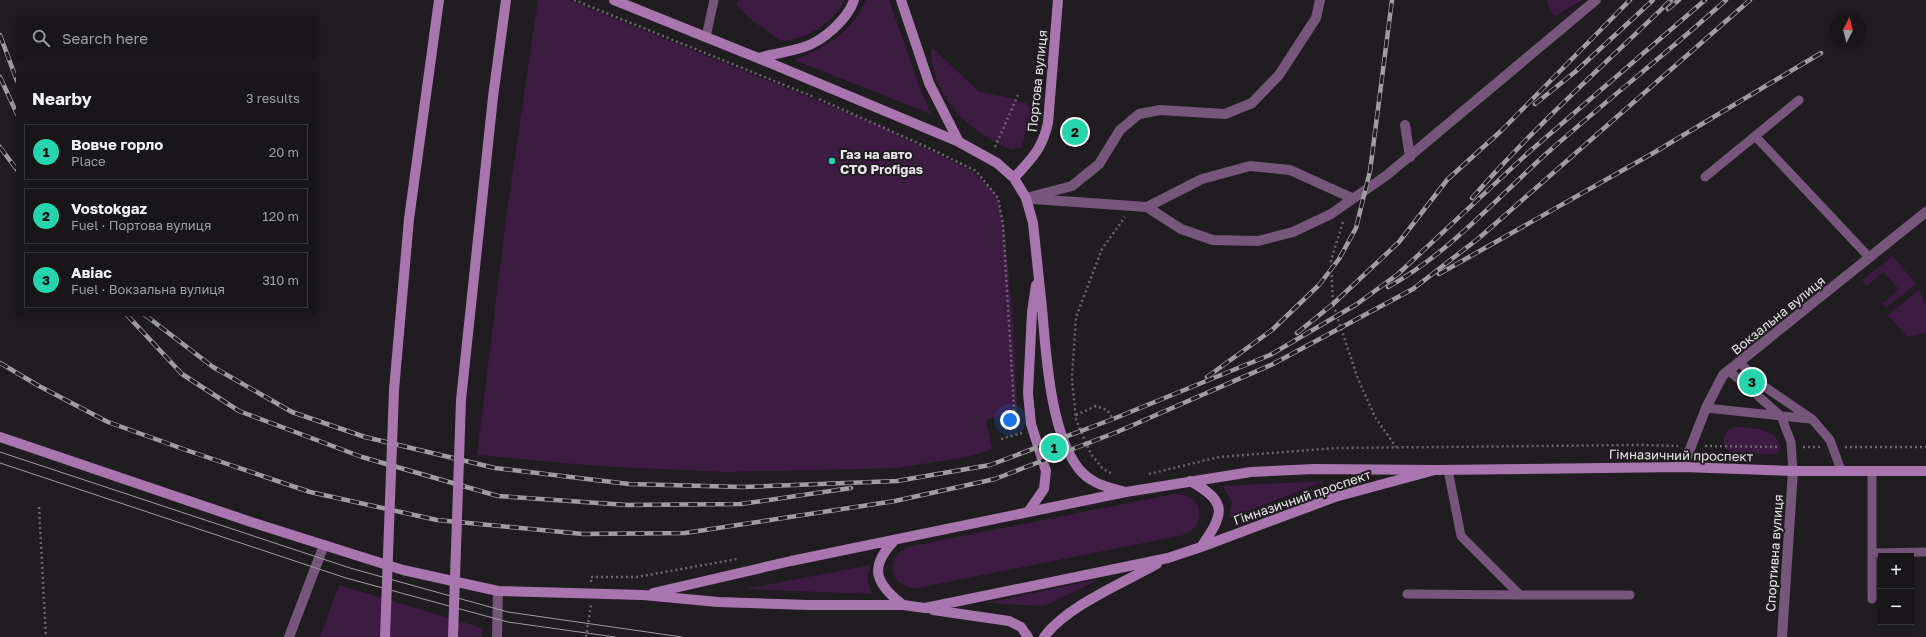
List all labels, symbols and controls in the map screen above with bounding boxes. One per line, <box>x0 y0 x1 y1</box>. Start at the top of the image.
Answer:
north arrow <box>1830 12 1866 48</box>
search box <box>16 16 316 60</box>
icon: search <box>30 27 52 49</box>
text: Search here <box>62 29 148 47</box>
street label: Портова вулиця <box>1024 29 1050 133</box>
text: Nearby <box>32 88 92 109</box>
text: 3 results <box>246 90 300 106</box>
pin: 2 <box>1062 117 1088 147</box>
text: Вовче горло <box>71 135 163 153</box>
text: 1 <box>43 144 49 160</box>
text: 20 m <box>269 144 299 160</box>
place label: Газ на авто СТО Profigas <box>840 146 923 177</box>
text: Place <box>71 153 106 169</box>
marker: Газ на авто СТО Profigas <box>827 156 837 166</box>
text: Vostokgaz <box>71 199 147 217</box>
text: 2 <box>42 208 50 224</box>
text: 120 m <box>262 208 299 224</box>
text: Fuel · Портова вулиця <box>71 217 211 233</box>
text: Авіас <box>71 263 112 281</box>
text: 3 <box>42 272 50 288</box>
text: 310 m <box>262 272 299 288</box>
street label: Вокзальна вулиця <box>1728 272 1828 358</box>
text: Fuel · Вокзальна вулиця <box>71 281 225 297</box>
pin: 3 <box>1739 367 1765 397</box>
your location <box>1000 410 1020 430</box>
pin: 1 <box>1041 433 1067 463</box>
street label: Гімназичний проспект <box>1609 446 1754 464</box>
street label: Гімназичний проспект <box>1231 466 1373 528</box>
street label: Спортивна вулиця <box>1762 494 1786 612</box>
map controls <box>1878 553 1914 625</box>
button: + <box>1878 553 1914 589</box>
button: − <box>1878 589 1914 625</box>

